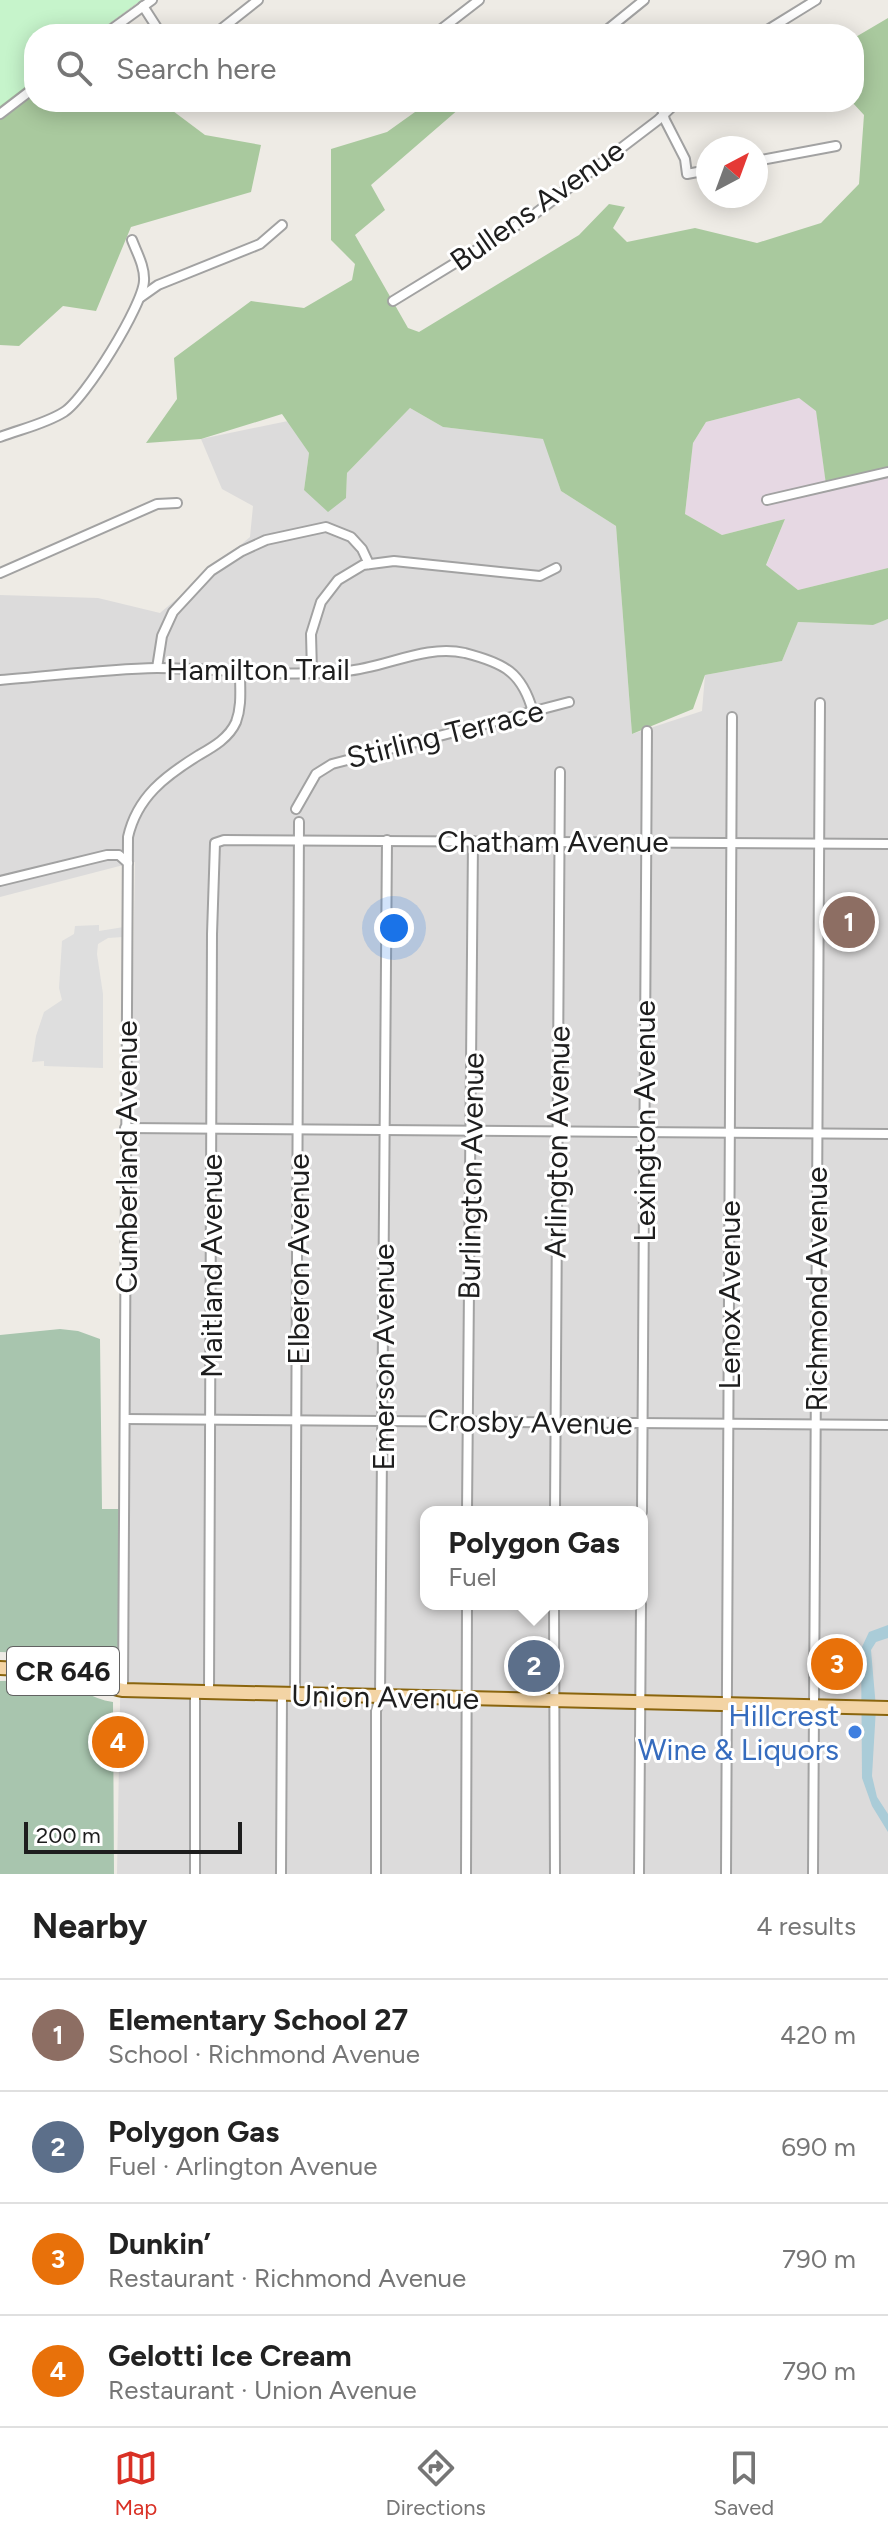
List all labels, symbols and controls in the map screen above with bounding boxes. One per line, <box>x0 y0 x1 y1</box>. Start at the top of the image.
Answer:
search box <box>24 24 864 112</box>
icon: search <box>52 46 96 90</box>
text: Search here <box>116 50 276 87</box>
street label: Bullens Avenue <box>443 131 631 279</box>
north arrow <box>696 136 768 208</box>
street label: Hamilton Trail <box>166 651 350 688</box>
street label: Stirling Terrace <box>343 692 547 776</box>
street label: Chatham Avenue <box>437 823 669 860</box>
pin: 1 <box>823 892 875 952</box>
your location <box>374 908 414 948</box>
street label: Lexington Avenue <box>626 1000 663 1242</box>
street label: Cumberland Avenue <box>108 1020 145 1294</box>
street label: Arlington Avenue <box>536 1025 578 1259</box>
street label: Burlington Avenue <box>450 1052 492 1300</box>
street label: Elberon Avenue <box>280 1153 317 1365</box>
street label: Maitland Avenue <box>193 1154 230 1378</box>
street label: Richmond Avenue <box>798 1167 835 1411</box>
street label: Lenox Avenue <box>711 1200 748 1390</box>
street label: Emerson Avenue <box>365 1244 402 1470</box>
street label: Crosby Avenue <box>427 1402 633 1442</box>
popup <box>420 1506 648 1610</box>
text: Polygon Gas <box>448 1524 620 1561</box>
text: Fuel <box>448 1561 497 1593</box>
pin: 3 <box>811 1634 863 1694</box>
pin: 2 <box>508 1636 560 1696</box>
road number: CR 646 <box>7 1647 119 1695</box>
street label: Union Avenue <box>291 1677 479 1717</box>
place label: Hillcrest Wine & Liquors <box>638 1697 839 1768</box>
pin: 4 <box>92 1712 144 1772</box>
marker: Hillcrest Wine & Liquors <box>846 1723 864 1741</box>
scale bar <box>24 1818 242 1854</box>
text: 200 m <box>36 1822 101 1849</box>
text: Nearby <box>32 1906 147 1947</box>
text: 4 results <box>756 1910 856 1942</box>
text: Elementary School 27 <box>108 2001 408 2038</box>
text: 1 <box>53 2019 63 2051</box>
text: 420 m <box>780 2019 856 2051</box>
text: School · Richmond Avenue <box>108 2038 420 2070</box>
text: Polygon Gas <box>108 2113 279 2150</box>
text: 2 <box>50 2131 66 2163</box>
text: 690 m <box>781 2131 856 2163</box>
text: Fuel · Arlington Avenue <box>108 2150 377 2182</box>
text: Dunkin’ <box>108 2225 211 2262</box>
text: 3 <box>51 2243 65 2275</box>
text: 790 m <box>782 2243 856 2275</box>
text: Restaurant · Richmond Avenue <box>108 2262 466 2294</box>
text: Gelotti Ice Cream <box>108 2337 352 2374</box>
text: 4 <box>50 2355 66 2387</box>
text: 790 m <box>782 2355 856 2387</box>
text: Restaurant · Union Avenue <box>108 2374 417 2406</box>
tab: Map <box>114 2446 158 2521</box>
tab: Directions <box>386 2446 486 2521</box>
tab: Saved <box>713 2446 774 2521</box>

